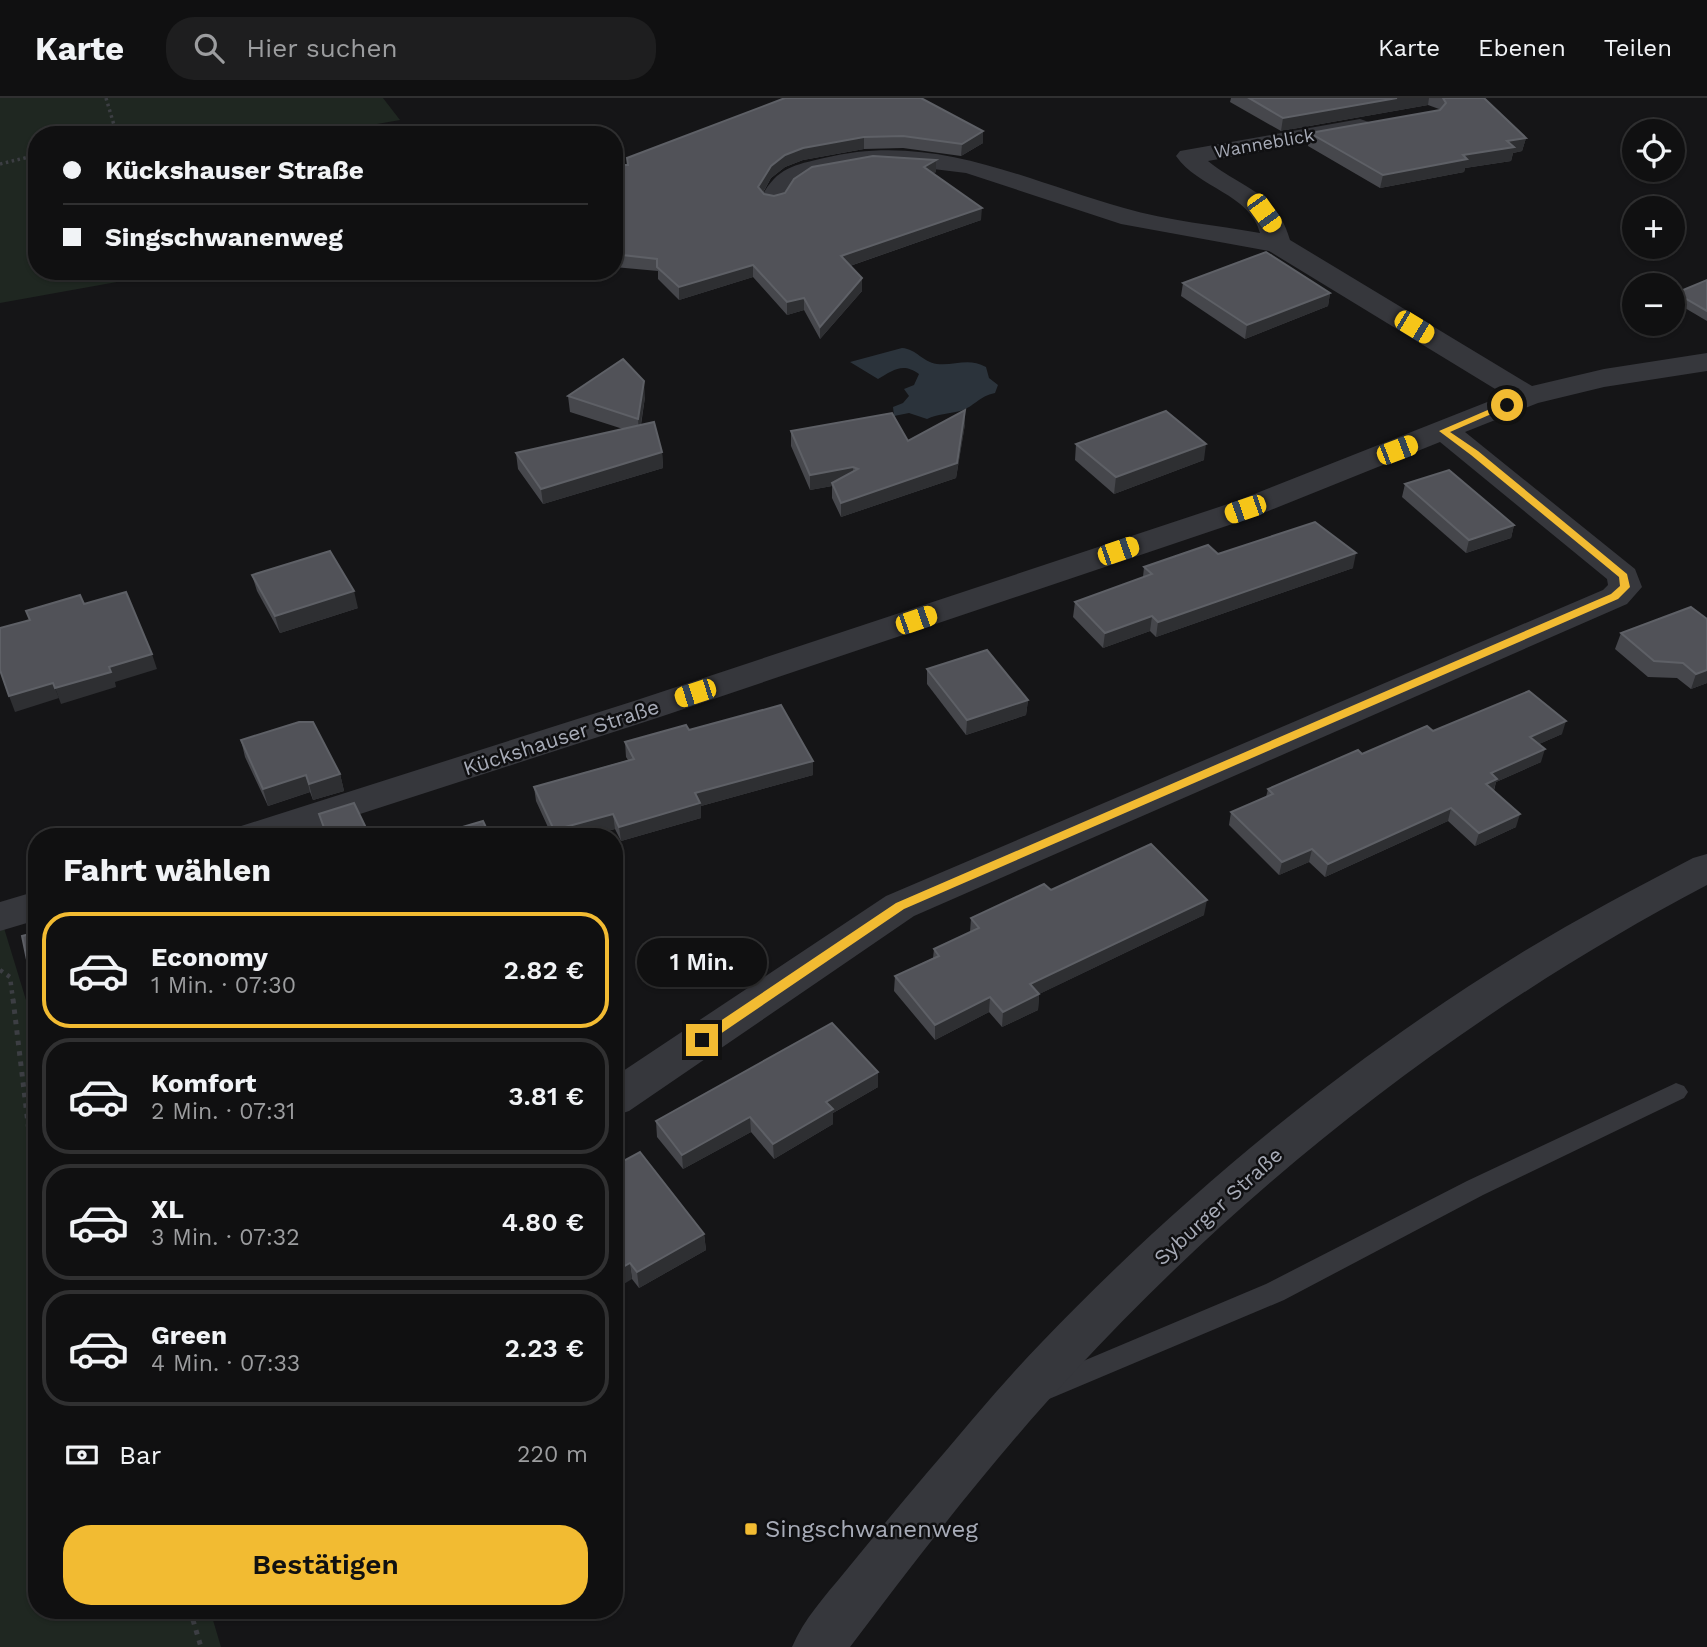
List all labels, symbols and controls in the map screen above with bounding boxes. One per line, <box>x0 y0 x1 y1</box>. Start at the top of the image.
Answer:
search box <box>166 17 656 80</box>
text: Karte <box>35 29 124 68</box>
icon: search <box>190 29 228 67</box>
text: Hier suchen <box>246 33 398 63</box>
text: Karte <box>1378 34 1440 62</box>
text: Ebenen <box>1478 34 1566 62</box>
text: Teilen <box>1604 34 1672 62</box>
map controls <box>1622 119 1685 336</box>
button: locate <box>1622 119 1685 182</box>
street label: Wanneblick <box>1212 124 1316 162</box>
text: Kückshauser Straße <box>105 155 364 185</box>
car <box>1244 190 1285 236</box>
button: + <box>1622 196 1685 259</box>
text: Singschwanenweg <box>105 222 343 252</box>
button: − <box>1622 273 1685 336</box>
car <box>1391 307 1438 347</box>
route start <box>1491 389 1523 421</box>
car <box>1374 433 1421 467</box>
car <box>1222 492 1269 526</box>
car <box>1095 534 1142 568</box>
car <box>893 603 940 637</box>
car <box>672 677 719 709</box>
street label: Kückshauser Straße <box>460 694 662 780</box>
text: Fahrt wählen <box>63 851 271 889</box>
icon: car <box>67 939 130 1002</box>
callout: 1 Min. <box>637 939 767 988</box>
text: Economy <box>151 942 268 972</box>
text: 1 Min. <box>670 949 734 976</box>
text: 2.82 € <box>504 955 584 985</box>
text: 1 Min. · 07:30 <box>151 972 296 999</box>
route end <box>686 1024 718 1056</box>
icon: car <box>67 1065 130 1128</box>
text: Komfort <box>151 1068 256 1098</box>
text: 3.81 € <box>508 1081 584 1111</box>
text: 2 Min. · 07:31 <box>151 1098 295 1125</box>
street label: Syburger Straße <box>1149 1142 1287 1270</box>
icon: car <box>67 1191 130 1254</box>
text: XL <box>151 1194 184 1224</box>
text: 4.80 € <box>501 1207 584 1237</box>
text: 3 Min. · 07:32 <box>151 1224 300 1251</box>
icon: car <box>67 1317 130 1380</box>
text: Green <box>151 1320 227 1350</box>
text: 2.23 € <box>504 1333 584 1363</box>
text: 4 Min. · 07:33 <box>151 1350 300 1377</box>
icon: cash <box>63 1436 101 1474</box>
text: Bar <box>119 1440 161 1470</box>
text: 220 m <box>517 1441 588 1468</box>
place label: Singschwanenweg <box>765 1515 978 1543</box>
marker: Singschwanenweg <box>743 1521 759 1537</box>
button: Bestätigen <box>63 1525 588 1605</box>

